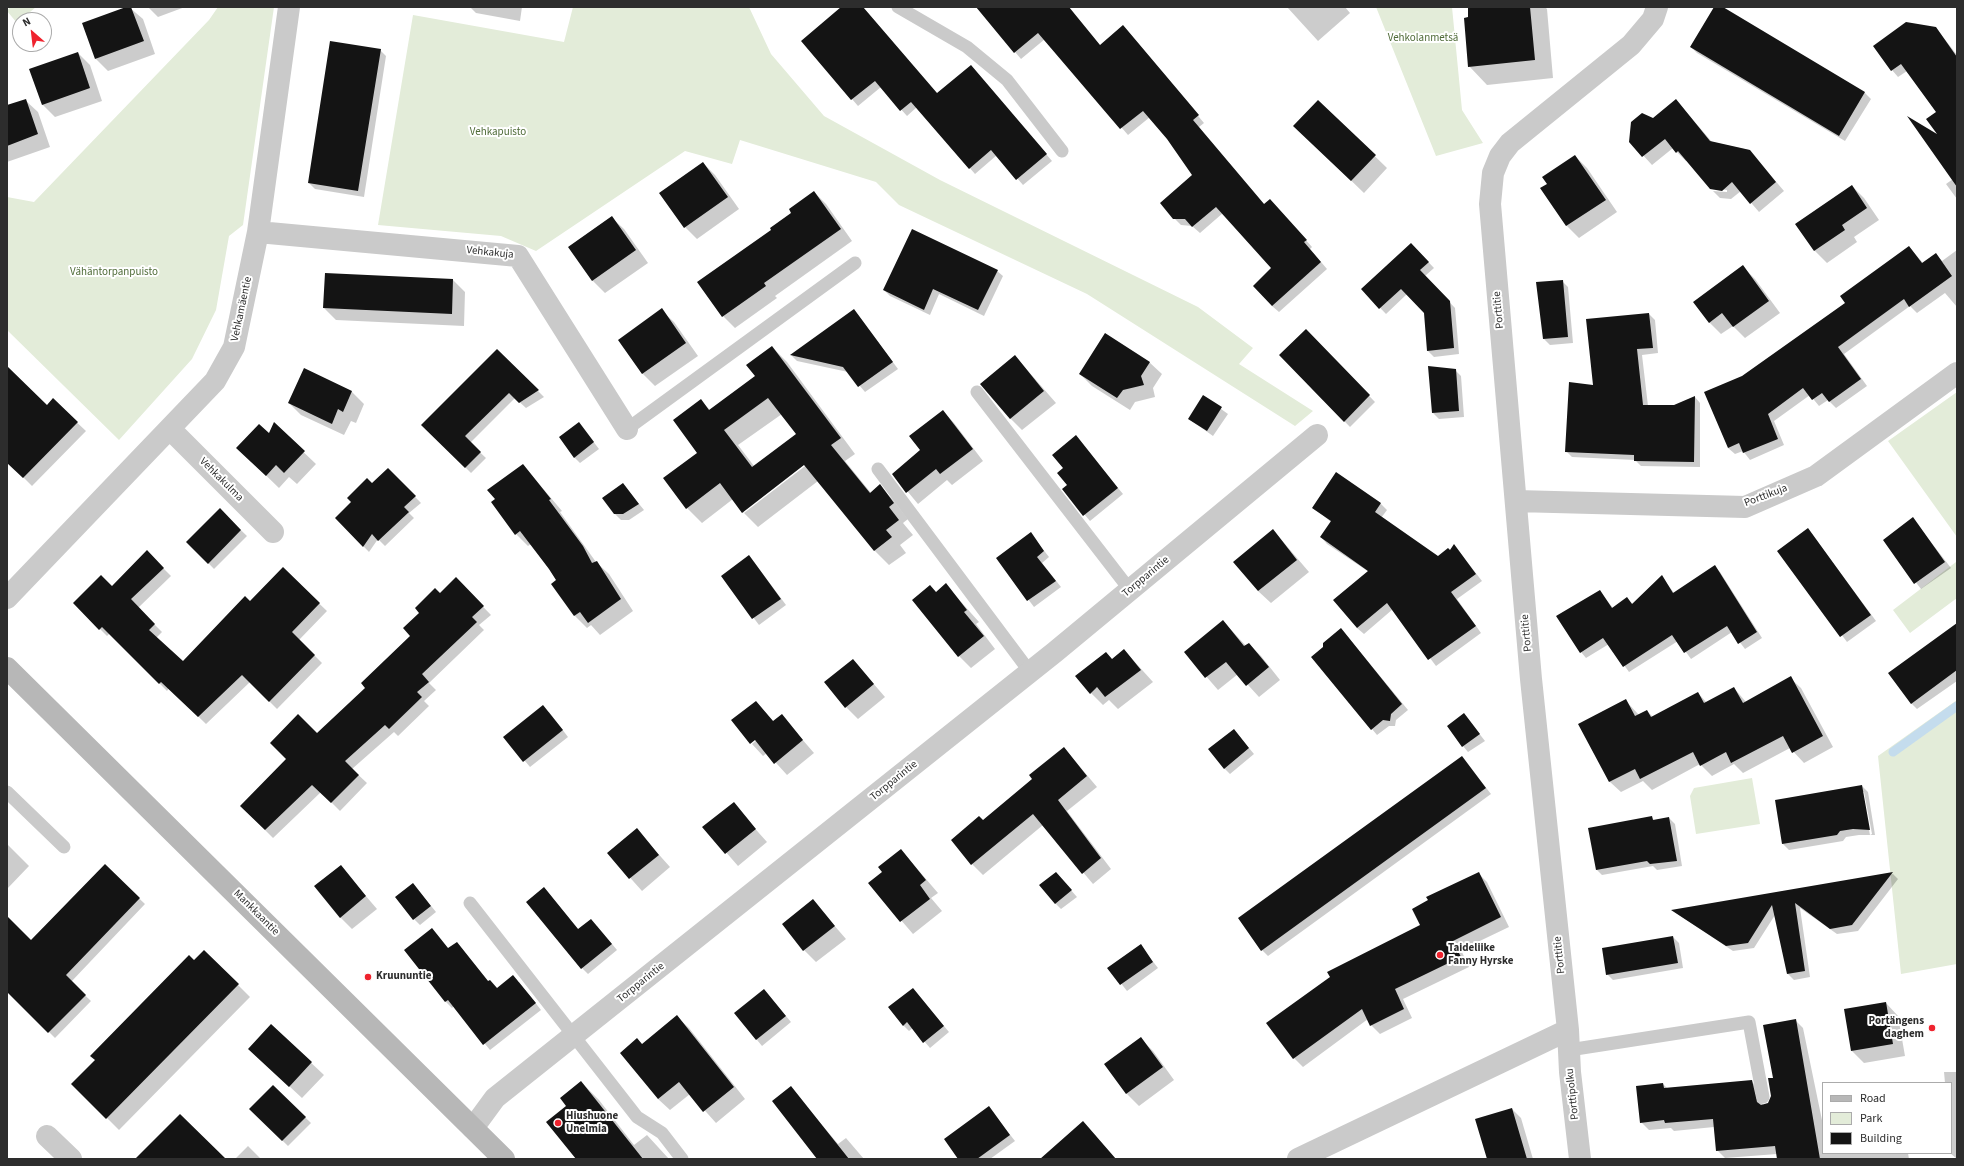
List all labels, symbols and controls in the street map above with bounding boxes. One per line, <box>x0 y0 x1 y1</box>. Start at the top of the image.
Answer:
north arrow <box>12 12 52 52</box>
text: N <box>20 14 33 30</box>
park label: Vehkolanmetsä <box>1388 32 1458 46</box>
park label: Vehkapuisto <box>470 126 526 140</box>
street label: Vehkakuja <box>466 244 514 262</box>
park label: Vähäntorpanpuisto <box>70 266 158 280</box>
street label: Vehkamäentie <box>229 275 255 343</box>
street label: Porttitie <box>1491 291 1507 329</box>
street label: Vehkakulma <box>196 455 246 505</box>
street label: Porttikuja <box>1743 482 1789 510</box>
street label: Torpparintie <box>1120 554 1172 600</box>
street label: Porttitie <box>1519 614 1535 652</box>
street label: Torpparintie <box>868 758 920 804</box>
street label: Mankkaantie <box>230 887 282 939</box>
street label: Porttitie <box>1551 936 1569 974</box>
place label: Taideliike Fanny Hyrske <box>1448 942 1513 968</box>
marker: Taideliike Fanny Hyrske <box>1435 950 1445 960</box>
street label: Torpparintie <box>615 960 667 1006</box>
place label: Kruununtie <box>376 970 431 984</box>
marker: Kruununtie <box>363 972 373 982</box>
place label: Portängens daghem <box>1869 1015 1924 1041</box>
marker: Portängens daghem <box>1927 1023 1937 1033</box>
street label: Porttipolku <box>1564 1068 1582 1120</box>
legend <box>1822 1082 1952 1154</box>
text: Road <box>1860 1090 1886 1107</box>
place label: Hiushuone Unelmia <box>566 1110 618 1136</box>
text: Park <box>1860 1110 1882 1127</box>
marker: Hiushuone Unelmia <box>553 1118 563 1128</box>
text: Building <box>1860 1130 1902 1147</box>

